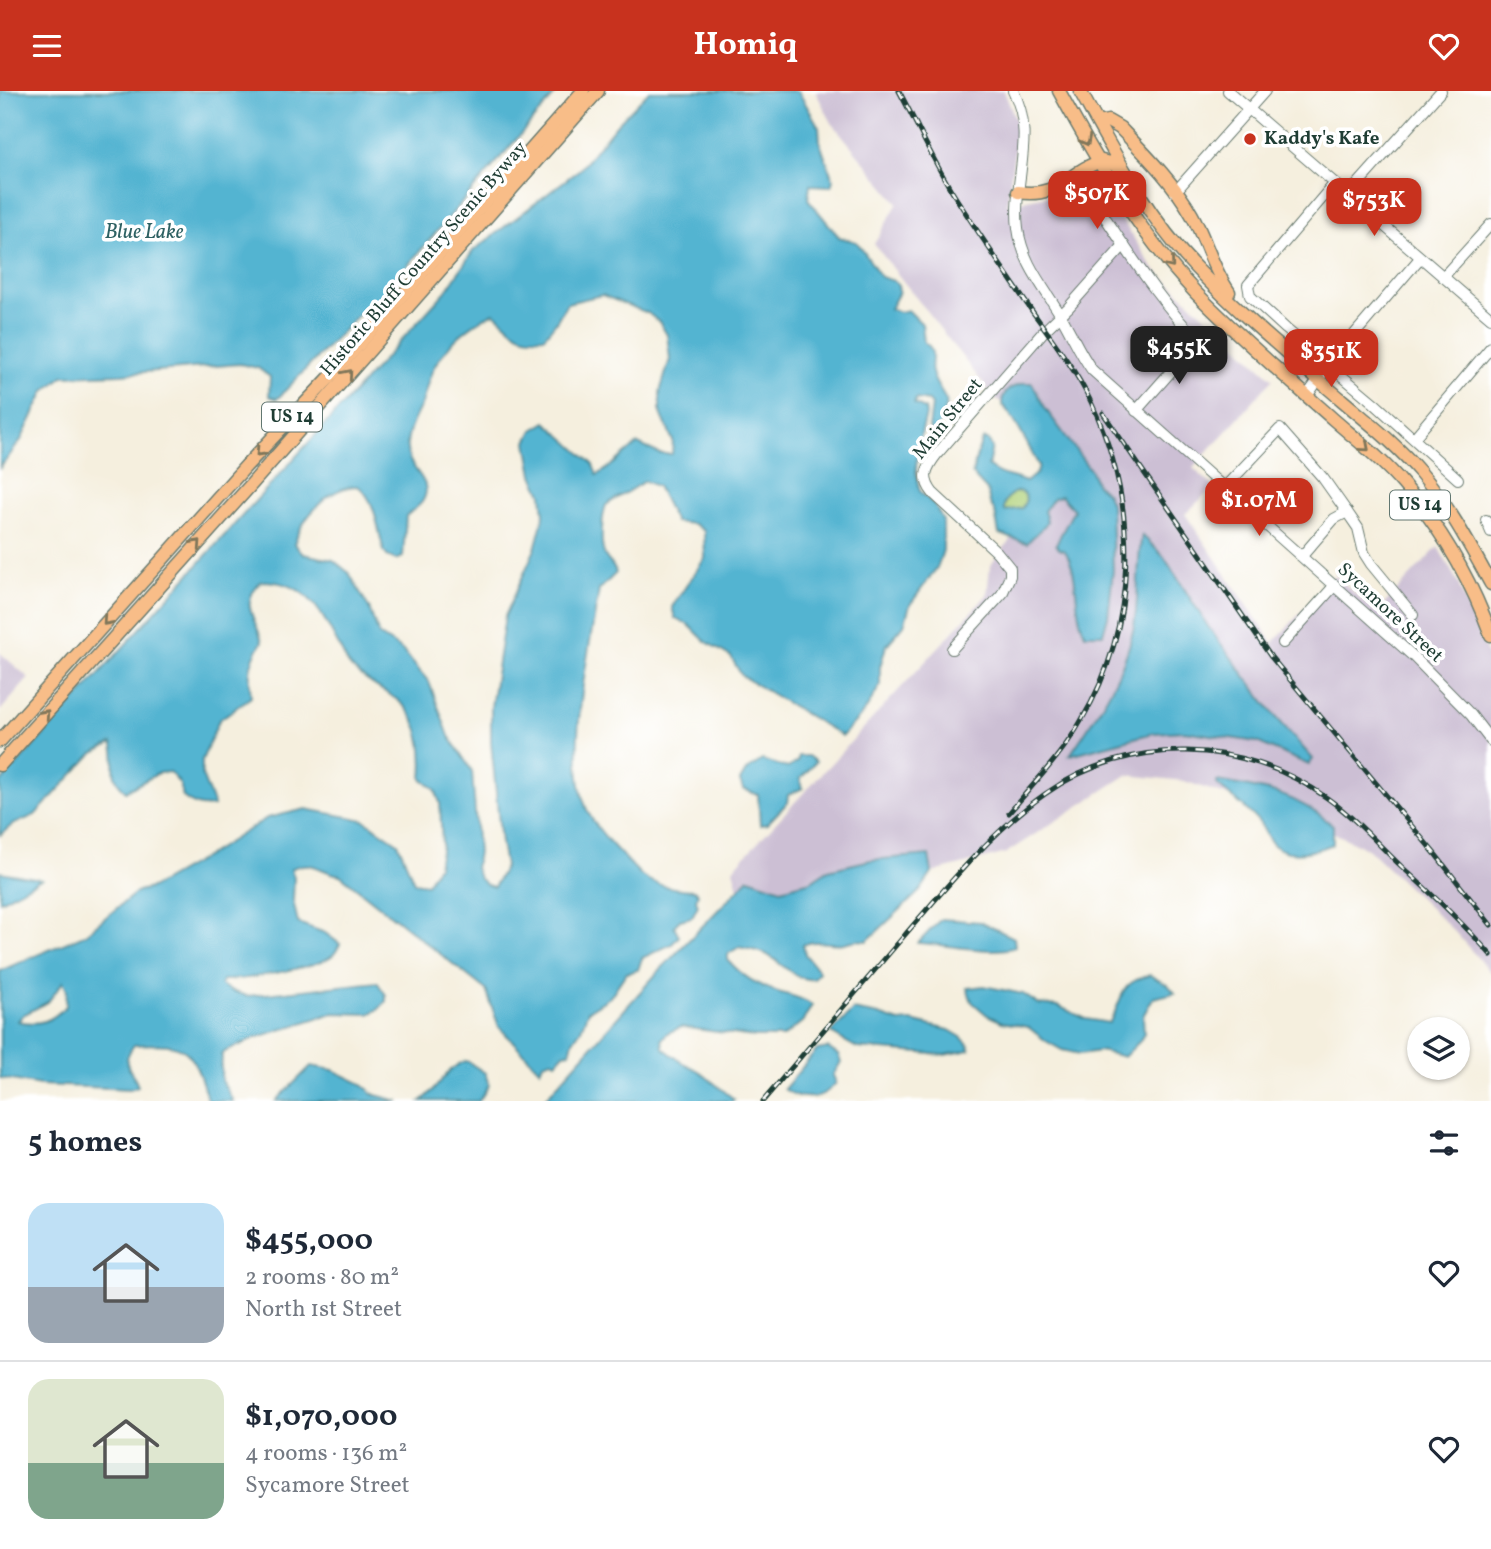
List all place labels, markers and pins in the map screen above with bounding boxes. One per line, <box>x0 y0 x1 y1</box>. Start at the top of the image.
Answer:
place label: Kaddy's Kafe <box>1264 126 1380 152</box>
marker: Kaddy's Kafe <box>1242 131 1258 147</box>
pin: $507K <box>1048 171 1146 231</box>
pin: $753K <box>1325 179 1423 238</box>
pin: $455K <box>1130 327 1228 386</box>
pin: $351K <box>1282 329 1380 389</box>
pin: $1.07M <box>1202 479 1316 538</box>

